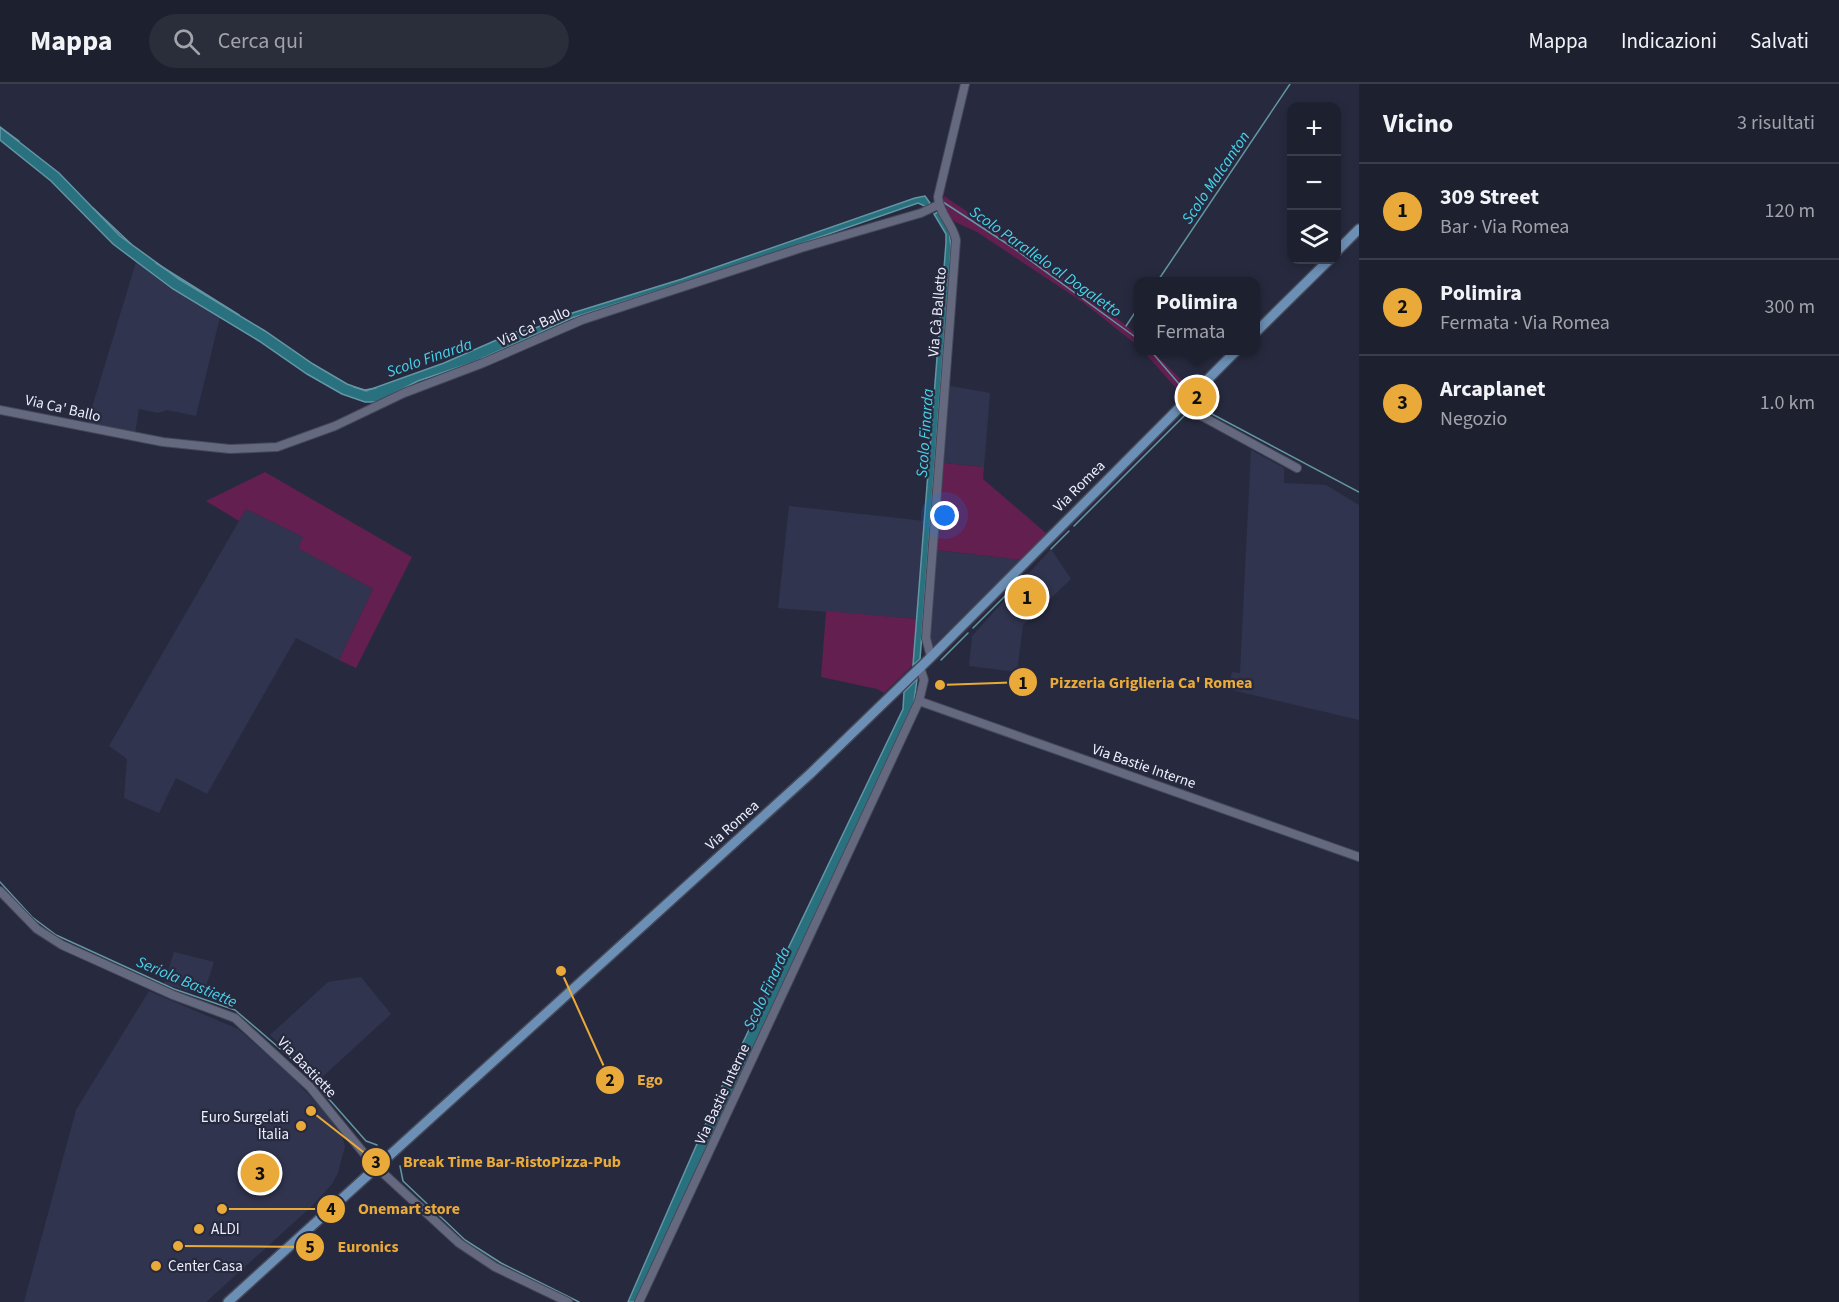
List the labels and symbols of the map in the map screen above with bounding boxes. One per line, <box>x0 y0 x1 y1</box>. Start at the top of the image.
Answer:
water label: Scolo Malcanton <box>1177 127 1255 228</box>
water label: Scolo Parallelo al Dogaletto <box>965 201 1126 323</box>
street label: Via Cà Balletto <box>923 266 952 358</box>
street label: Via Ca' Ballo <box>495 301 574 352</box>
water label: Scolo Finarda <box>384 333 476 383</box>
pin: 2 <box>1178 374 1216 420</box>
water label: Scolo Finarda <box>911 387 939 478</box>
street label: Via Ca' Ballo <box>23 390 103 427</box>
street label: Via Romea <box>1049 456 1110 517</box>
your location <box>930 501 959 530</box>
pin: 1 <box>1008 574 1046 620</box>
callout: Pizzeria Griglieria Ca' Romea <box>1008 665 1265 699</box>
text: 1 <box>1018 671 1028 696</box>
text: Pizzeria Griglieria Ca' Romea <box>1050 672 1252 694</box>
street label: Via Bastie Interne <box>1089 739 1199 794</box>
street label: Via Romea <box>701 796 764 855</box>
water label: Scolo Finarda <box>738 943 796 1034</box>
water label: Seriola Bastiette <box>133 951 241 1013</box>
street label: Via Bastiette <box>272 1032 341 1103</box>
street label: Via Bastie Interne <box>690 1040 755 1148</box>
callout: Ego <box>595 1063 675 1097</box>
text: 2 <box>605 1068 615 1093</box>
text: Ego <box>637 1069 663 1091</box>
place label: Euro Surgelati Italia <box>201 1107 289 1145</box>
marker: Euro Surgelati Italia <box>294 1119 308 1133</box>
callout: Break Time Bar-RistoPizza-Pub <box>361 1145 633 1179</box>
pin: 3 <box>240 1150 280 1196</box>
text: 3 <box>371 1150 381 1175</box>
text: Break Time Bar-RistoPizza-Pub <box>403 1151 621 1173</box>
callout: Onemart store <box>316 1192 472 1226</box>
text: 4 <box>326 1197 336 1222</box>
text: Onemart store <box>358 1198 460 1220</box>
place label: ALDI <box>211 1219 240 1240</box>
marker: ALDI <box>192 1222 206 1236</box>
callout: Euronics <box>295 1230 410 1264</box>
text: 5 <box>305 1235 315 1260</box>
text: Euronics <box>337 1236 399 1258</box>
place label: Center Casa <box>168 1256 243 1277</box>
marker: Center Casa <box>149 1259 163 1273</box>

